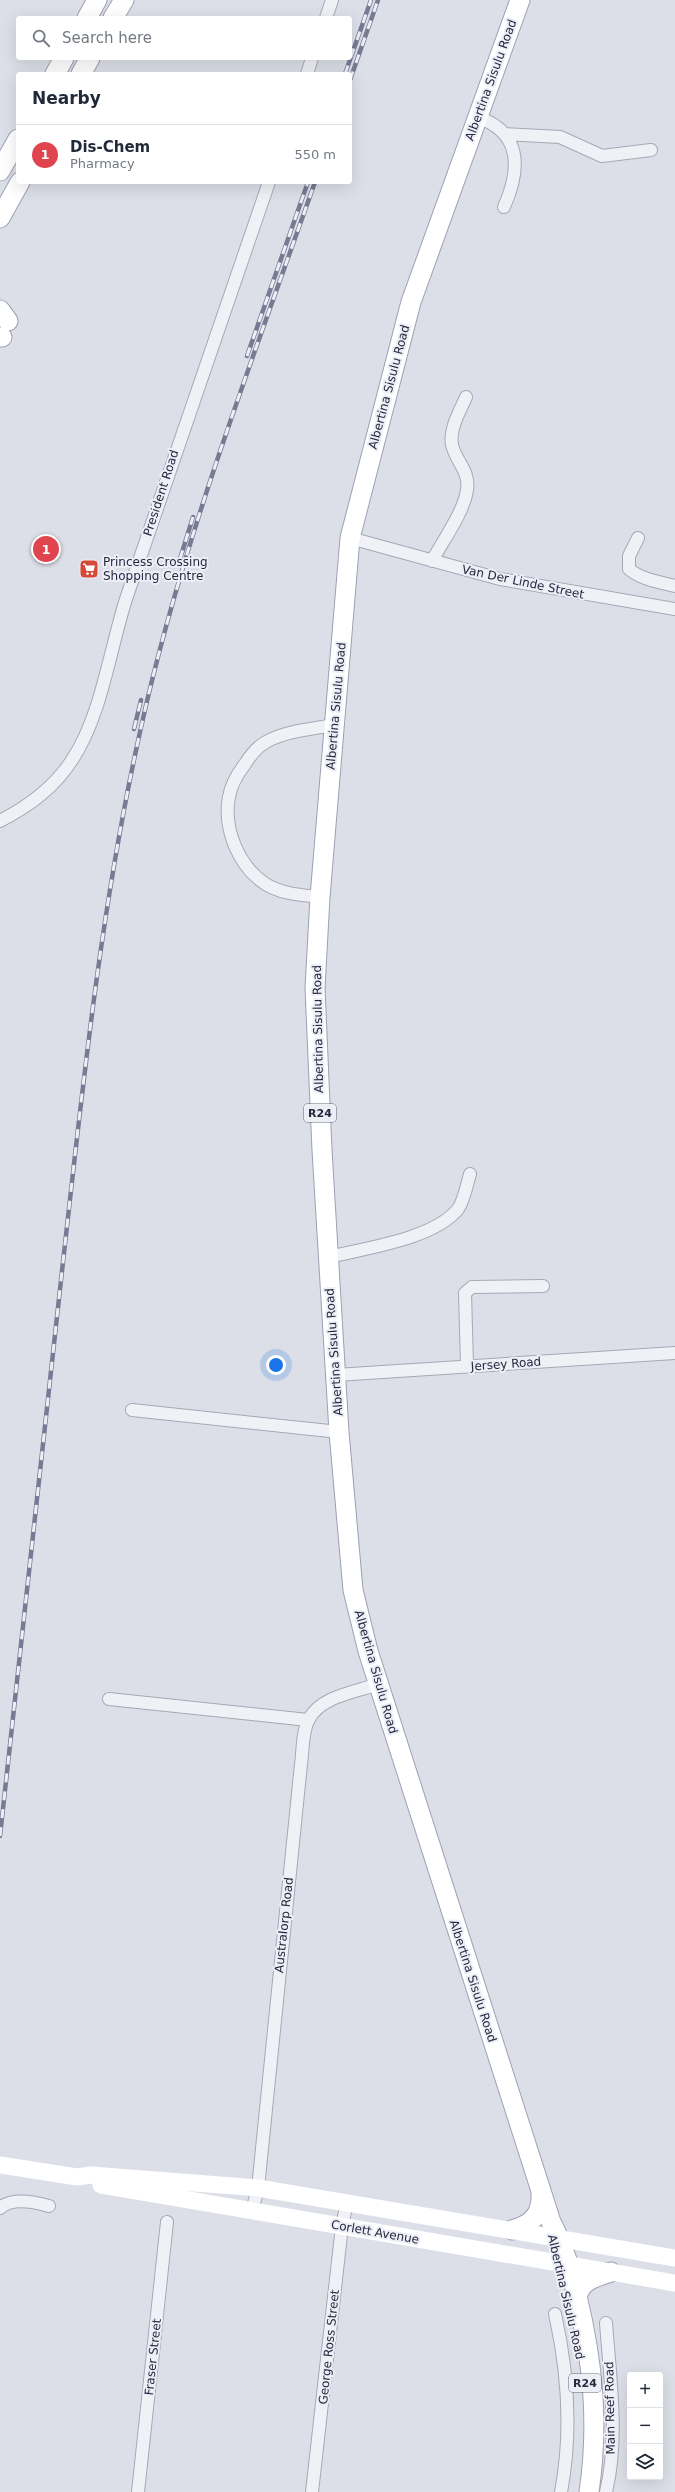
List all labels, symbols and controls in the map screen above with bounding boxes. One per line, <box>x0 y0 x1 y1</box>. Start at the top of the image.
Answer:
search box <box>16 16 352 60</box>
street label: Albertina Sisulu Road <box>463 17 519 143</box>
icon: search <box>30 27 52 49</box>
text: Search here <box>62 29 152 47</box>
text: Nearby <box>32 88 101 108</box>
text: Dis-Chem <box>70 138 150 156</box>
text: 1 <box>40 147 50 162</box>
text: 550 m <box>294 147 336 162</box>
text: Pharmacy <box>70 156 135 171</box>
street label: Albertina Sisulu Road <box>366 323 412 451</box>
street label: President Road <box>140 448 182 538</box>
pin: 1 <box>33 534 59 564</box>
place label: Princess Crossing Shopping Centre <box>103 555 208 583</box>
supermarket icon: Princess Crossing Shopping Centre <box>78 558 100 580</box>
street label: Van Der Linde Street <box>461 562 586 602</box>
street label: Albertina Sisulu Road <box>323 642 349 770</box>
street label: Albertina Sisulu Road <box>310 965 326 1093</box>
road number: R24 <box>304 1104 336 1122</box>
street label: Albertina Sisulu Road <box>323 1288 345 1416</box>
your location <box>266 1355 286 1375</box>
street label: Jersey Road <box>469 1355 542 1374</box>
street label: Albertina Sisulu Road <box>352 1609 400 1735</box>
street label: Australorp Road <box>272 1876 296 1974</box>
street label: Albertina Sisulu Road <box>447 1918 499 2044</box>
street label: Corlett Avenue <box>330 2217 420 2247</box>
street label: Albertina Sisulu Road <box>545 2233 587 2361</box>
street label: George Ross Street <box>316 2289 342 2405</box>
street label: Fraser Street <box>142 2318 164 2396</box>
street label: Main Reef Road <box>602 2361 618 2455</box>
map controls <box>627 2372 663 2480</box>
button: + <box>627 2372 663 2408</box>
road number: R24 <box>569 2374 601 2392</box>
button: − <box>627 2408 663 2444</box>
button: layers <box>627 2444 663 2480</box>

